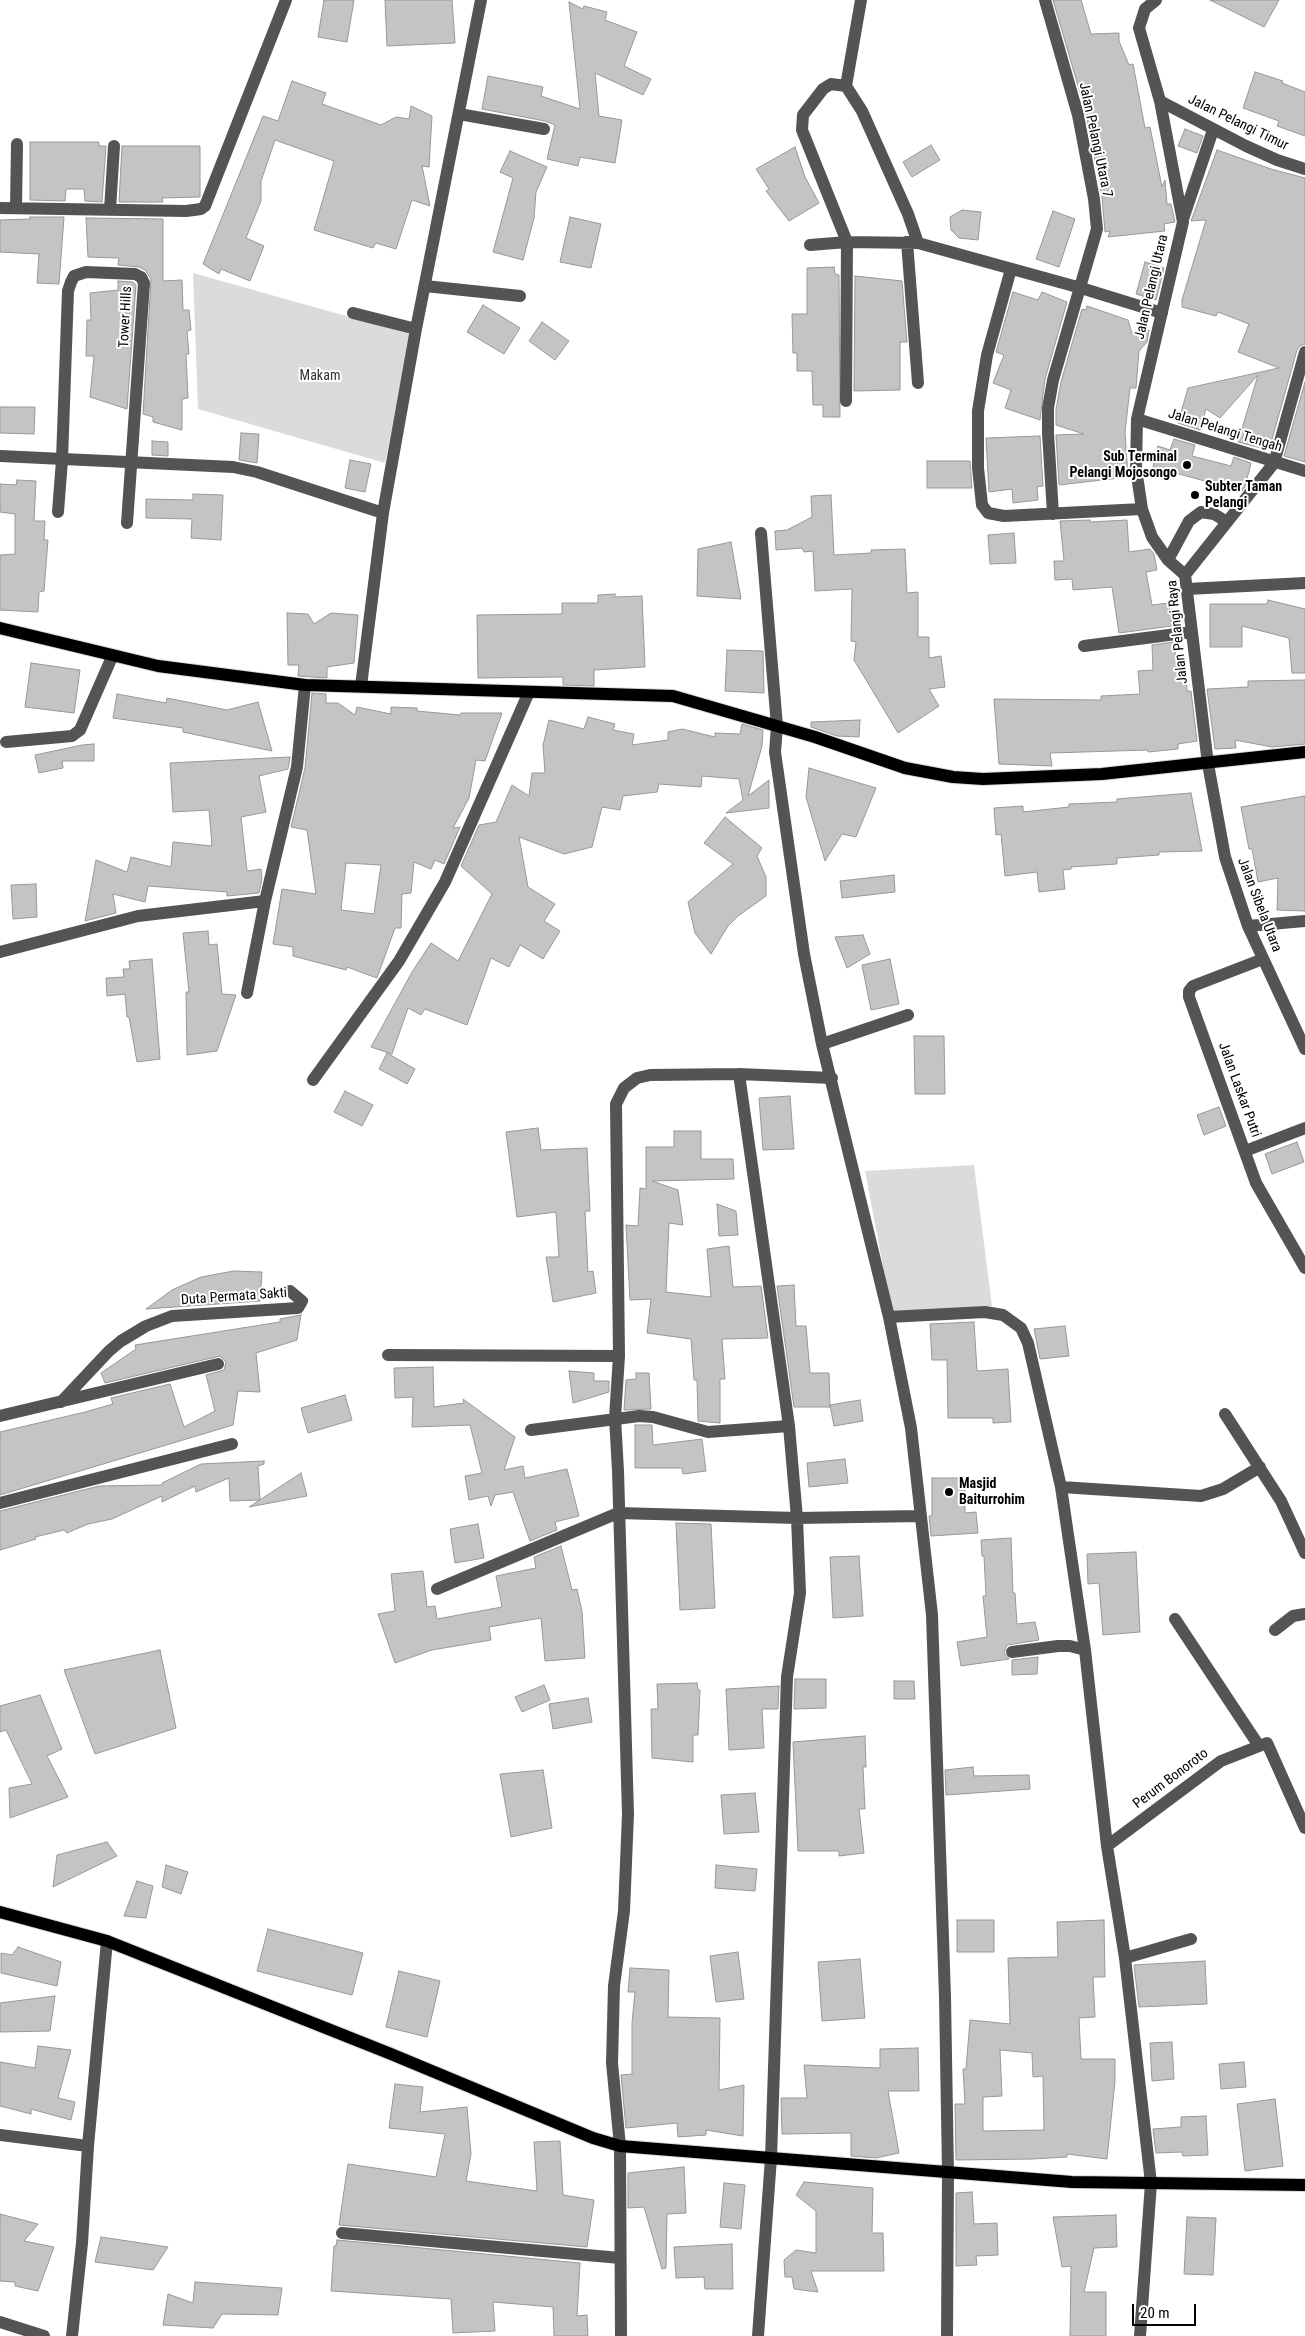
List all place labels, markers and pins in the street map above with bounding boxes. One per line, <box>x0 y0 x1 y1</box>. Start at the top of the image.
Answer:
place label: Sub Terminal Pelangi Mojosongo <box>1069 449 1177 482</box>
marker: Sub Terminal Pelangi Mojosongo <box>1181 459 1193 471</box>
place label: Subter Taman Pelangi <box>1205 479 1282 512</box>
marker: Subter Taman Pelangi <box>1189 489 1201 501</box>
place label: Masjid Baiturrohim <box>959 1476 1025 1508</box>
marker: Masjid Baiturrohim <box>943 1486 955 1498</box>

